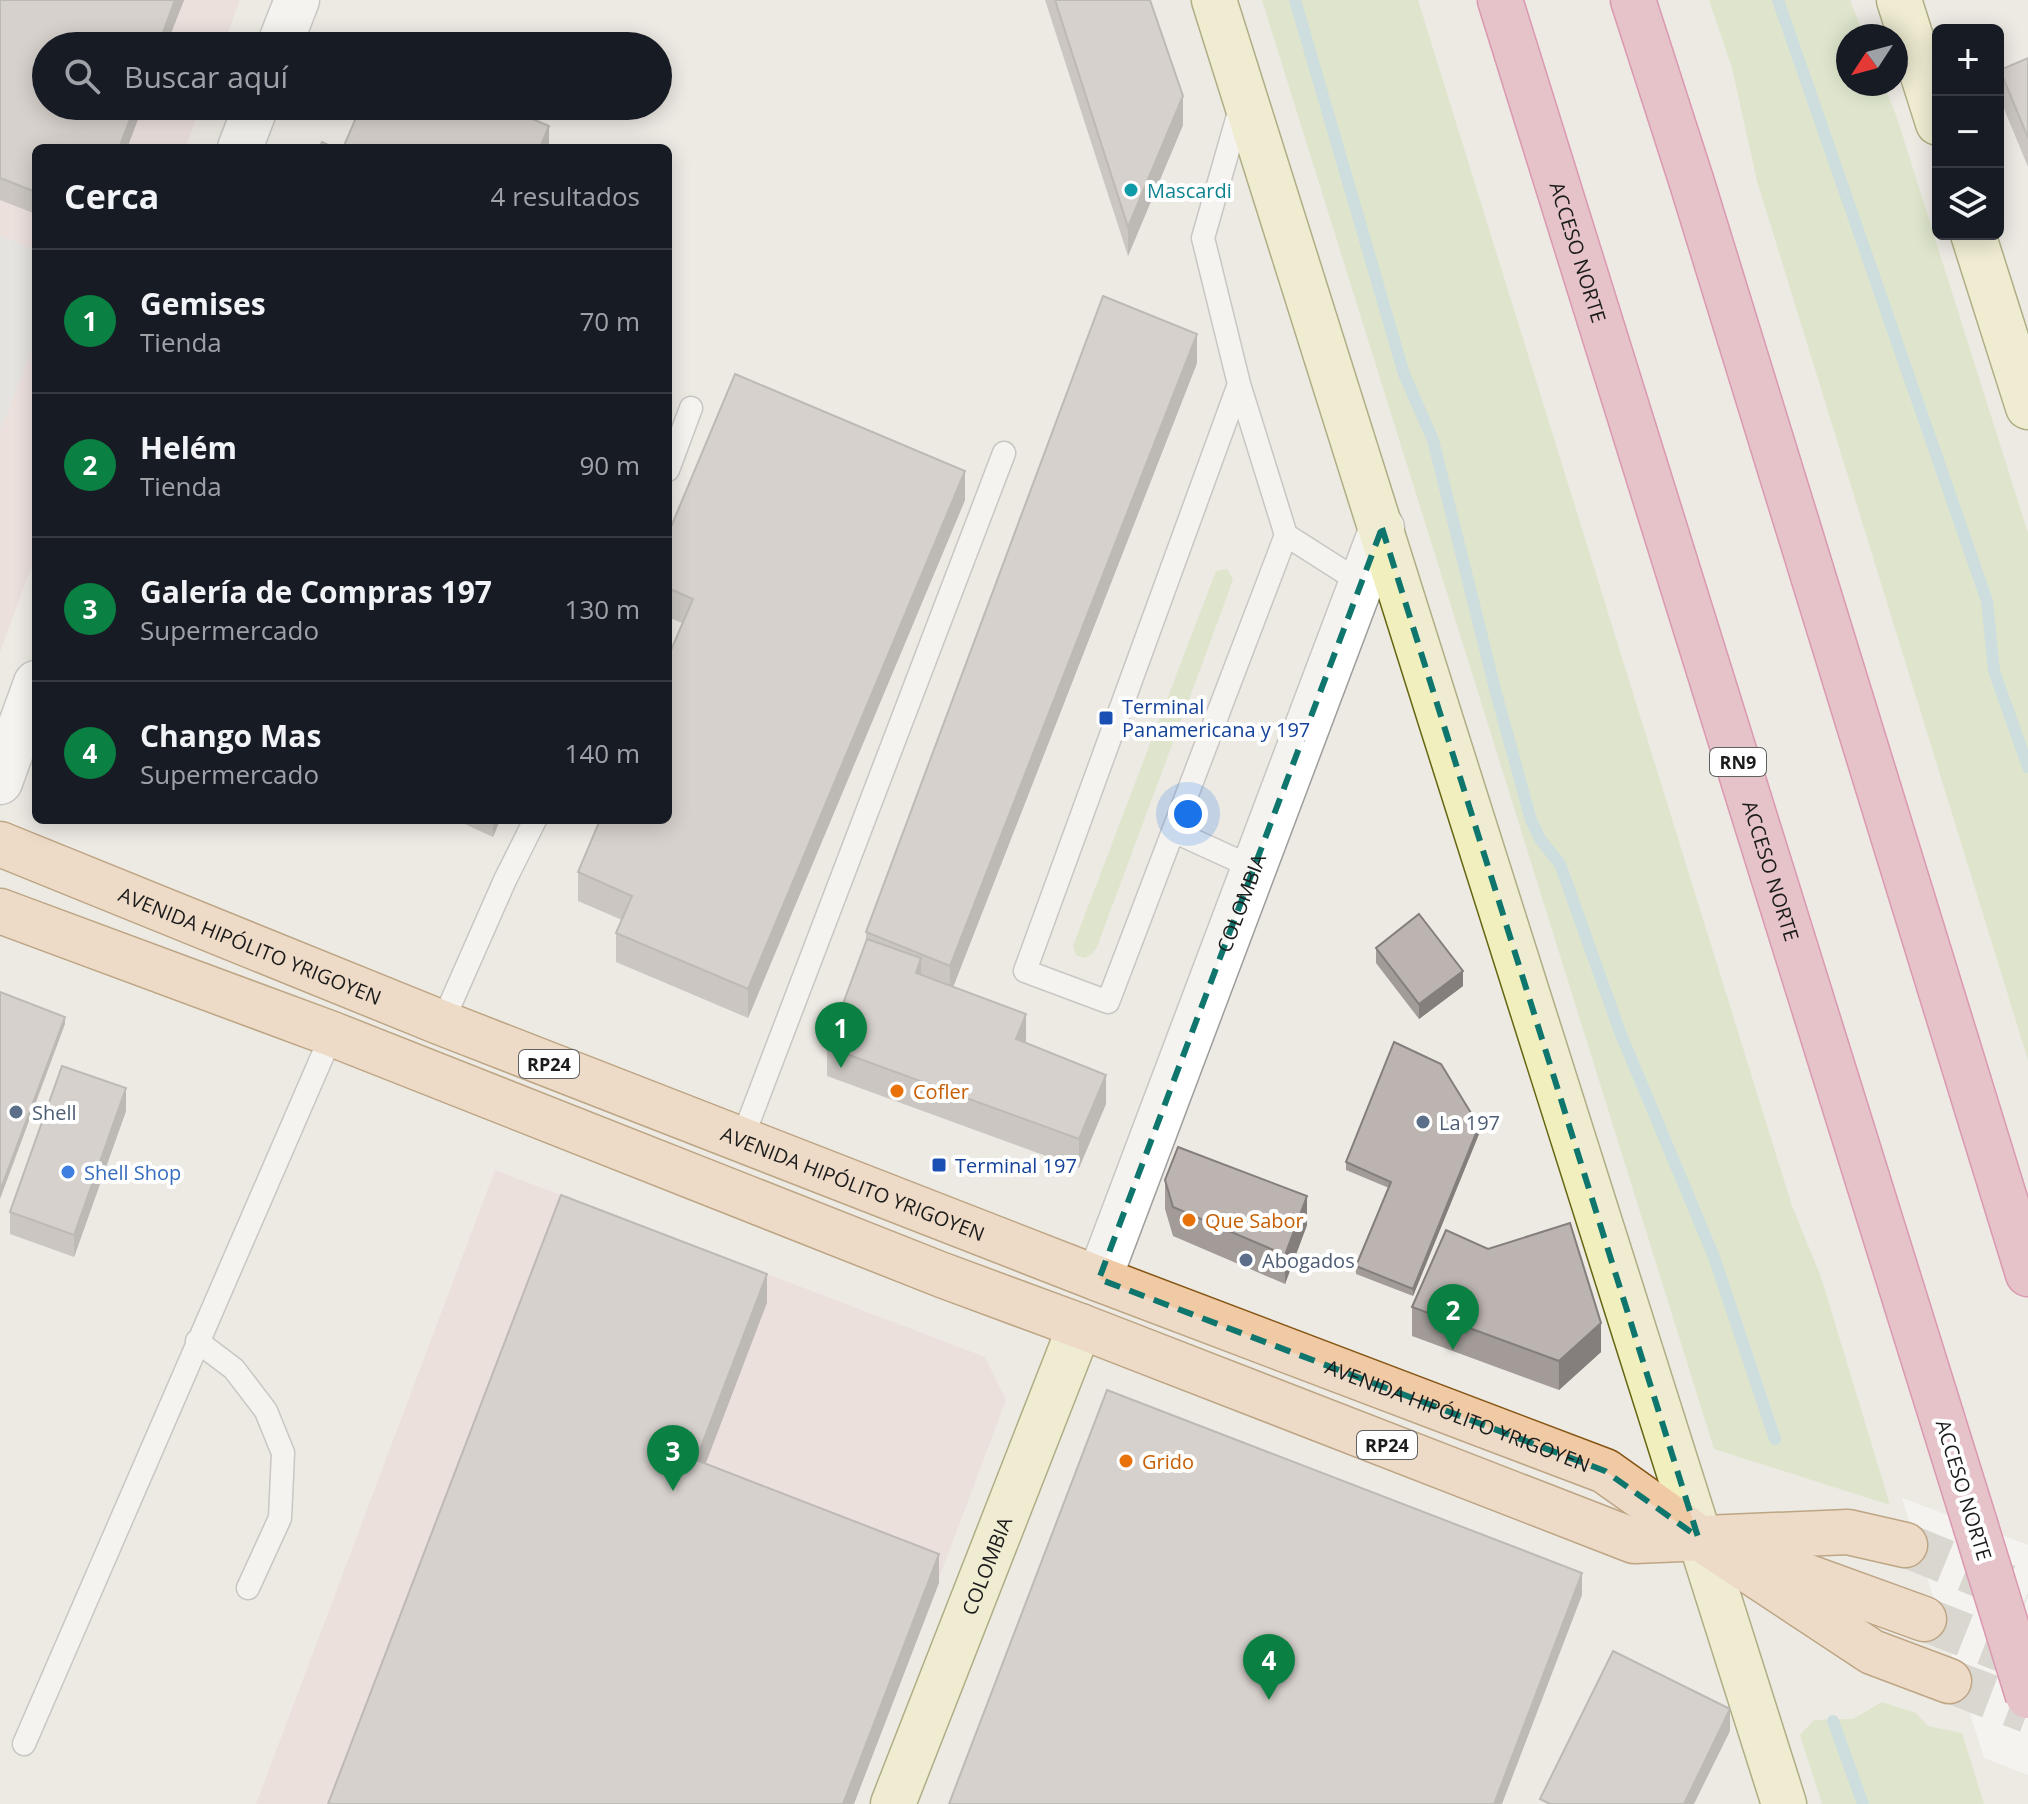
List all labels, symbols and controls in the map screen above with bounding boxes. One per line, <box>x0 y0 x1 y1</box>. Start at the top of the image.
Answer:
north arrow <box>1836 24 1908 96</box>
map controls <box>1932 24 2004 240</box>
button: + <box>1932 24 2004 96</box>
search box <box>32 32 672 120</box>
icon: search <box>60 54 104 98</box>
text: Buscar aquí <box>124 56 288 97</box>
button: − <box>1932 96 2004 168</box>
button: layers <box>1932 168 2004 240</box>
text: Cerca <box>64 173 159 219</box>
place label: Mascardi <box>1147 177 1232 204</box>
text: 4 resultados <box>491 178 640 214</box>
street label: ACCESO NORTE <box>1544 178 1613 326</box>
marker: Mascardi <box>1122 181 1140 199</box>
text: Gemises <box>140 283 266 324</box>
text: 1 <box>83 303 97 339</box>
text: 70 m <box>579 303 640 339</box>
text: Tienda <box>140 324 222 360</box>
text: Helém <box>140 427 237 468</box>
text: 2 <box>83 447 97 483</box>
text: 90 m <box>579 447 640 483</box>
text: Tienda <box>140 468 222 504</box>
text: Galería de Compras 197 <box>140 571 492 612</box>
text: 3 <box>83 591 97 627</box>
text: 130 m <box>565 591 640 627</box>
text: Supermercado <box>140 612 319 648</box>
place label: Terminal Panamericana y 197 <box>1122 693 1310 743</box>
marker: Terminal Panamericana y 197 <box>1097 709 1115 727</box>
text: Chango Mas <box>140 715 321 756</box>
text: 4 <box>83 735 97 771</box>
text: 140 m <box>565 735 640 771</box>
road number: RN9 <box>1710 748 1766 776</box>
text: Supermercado <box>140 756 319 792</box>
your location <box>1168 794 1208 834</box>
street label: ACCESO NORTE <box>1737 797 1806 944</box>
street label: COLOMBIA <box>1210 849 1272 956</box>
street label: AVENIDA HIPÓLITO YRIGOYEN <box>115 880 386 1011</box>
pin: 1 <box>815 1002 867 1068</box>
road number: RP24 <box>519 1050 579 1078</box>
place label: Cofler <box>913 1078 969 1105</box>
marker: Cofler <box>888 1082 906 1100</box>
place label: Shell <box>32 1099 77 1126</box>
marker: Shell <box>7 1103 25 1121</box>
place label: La 197 <box>1439 1109 1500 1136</box>
marker: La 197 <box>1414 1113 1432 1131</box>
street label: AVENIDA HIPÓLITO YRIGOYEN <box>717 1120 989 1247</box>
place label: Terminal 197 <box>955 1152 1077 1179</box>
marker: Terminal 197 <box>930 1156 948 1174</box>
place label: Shell Shop <box>84 1159 181 1186</box>
marker: Shell Shop <box>59 1163 77 1181</box>
place label: Que Sabor <box>1205 1207 1304 1234</box>
marker: Que Sabor <box>1180 1211 1198 1229</box>
place label: Abogados <box>1262 1247 1355 1274</box>
marker: Abogados <box>1237 1251 1255 1269</box>
pin: 2 <box>1427 1284 1479 1350</box>
street label: AVENIDA HIPÓLITO YRIGOYEN <box>1322 1353 1594 1478</box>
street label: ACCESO NORTE <box>1930 1416 1998 1564</box>
pin: 3 <box>647 1425 699 1491</box>
road number: RP24 <box>1357 1431 1417 1459</box>
place label: Grido <box>1142 1448 1194 1475</box>
marker: Grido <box>1117 1452 1135 1470</box>
street label: COLOMBIA <box>955 1512 1018 1619</box>
pin: 4 <box>1243 1634 1295 1700</box>

